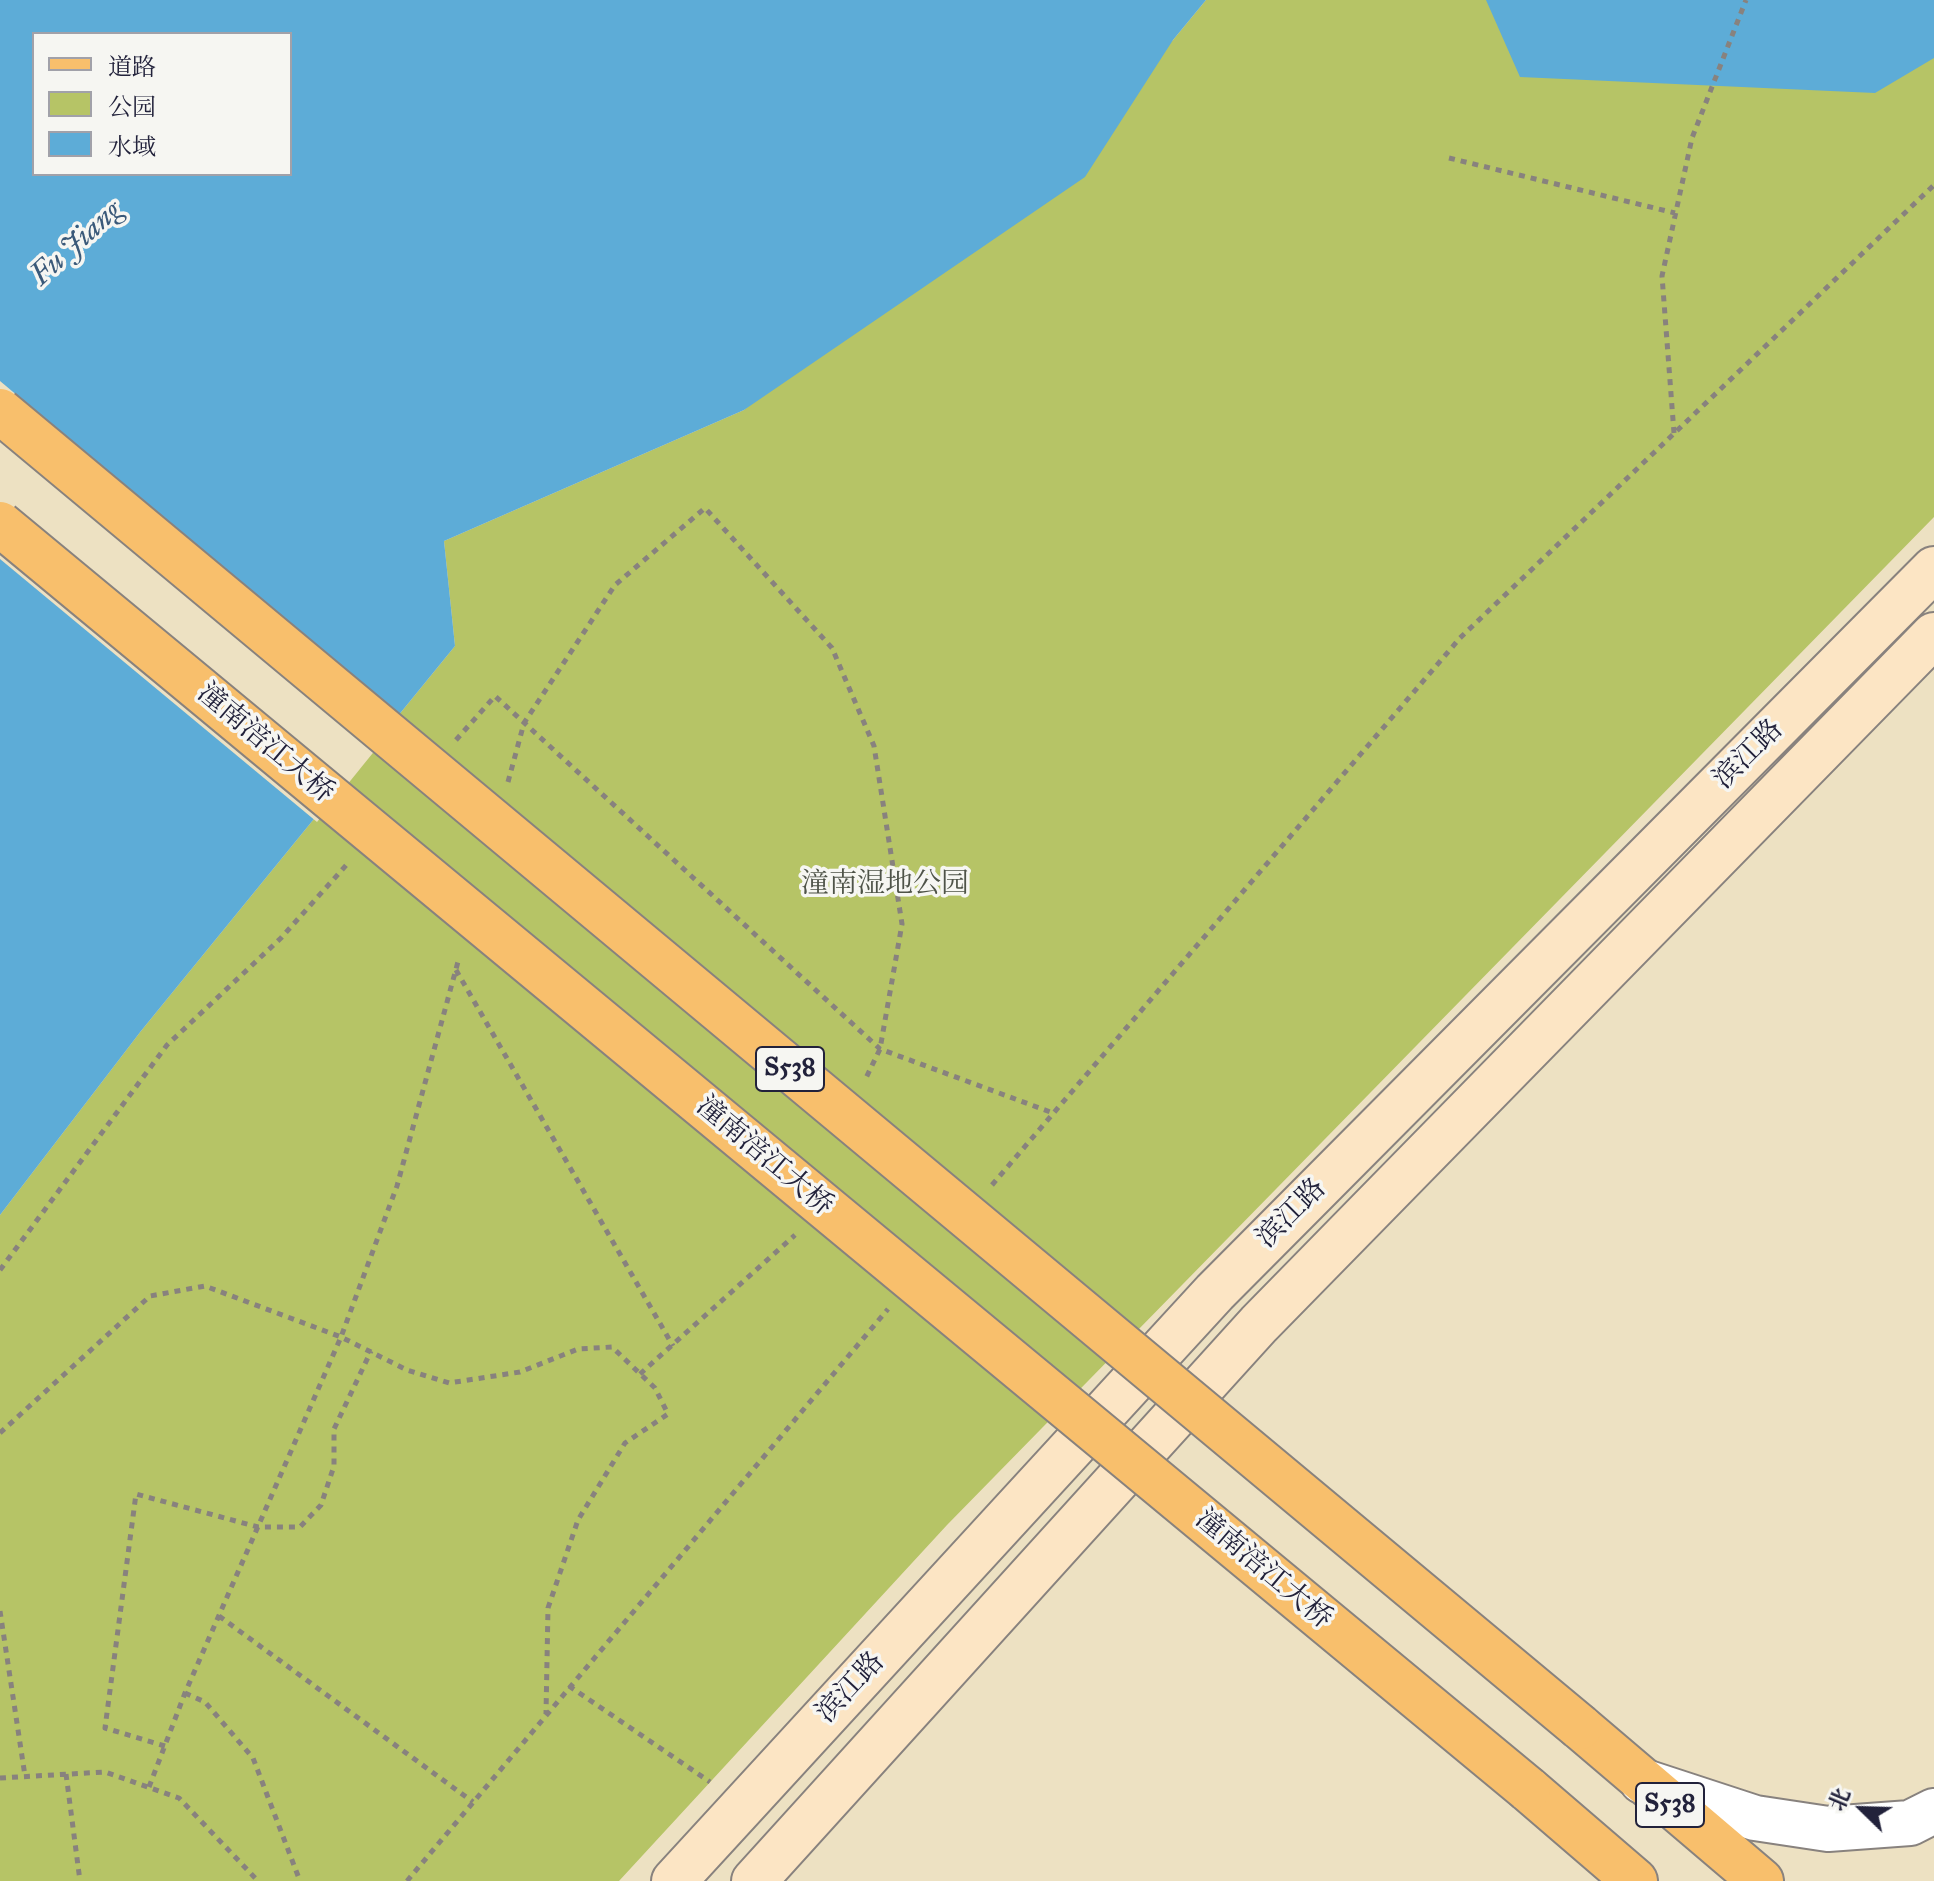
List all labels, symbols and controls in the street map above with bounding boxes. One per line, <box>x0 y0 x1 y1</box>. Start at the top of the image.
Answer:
legend <box>32 32 292 176</box>
text: 道路 <box>108 52 156 82</box>
text: 公园 <box>108 92 156 122</box>
text: 水域 <box>108 132 156 162</box>
water label: Fu Jiang <box>24 194 130 294</box>
street label: 潼南涪江大桥 <box>190 677 340 811</box>
street label: 滨江路 <box>1707 713 1791 797</box>
park label: 潼南湿地公园 <box>801 868 969 902</box>
road number: S538 <box>756 1047 824 1091</box>
street label: 潼南涪江大桥 <box>689 1090 839 1224</box>
street label: 滨江路 <box>1250 1172 1334 1256</box>
street label: 潼南涪江大桥 <box>1188 1503 1338 1637</box>
street label: 滨江路 <box>810 1646 892 1730</box>
north arrow <box>1822 1769 1902 1849</box>
road number: S538 <box>1636 1783 1704 1827</box>
text: 北 <box>1823 1784 1856 1815</box>

